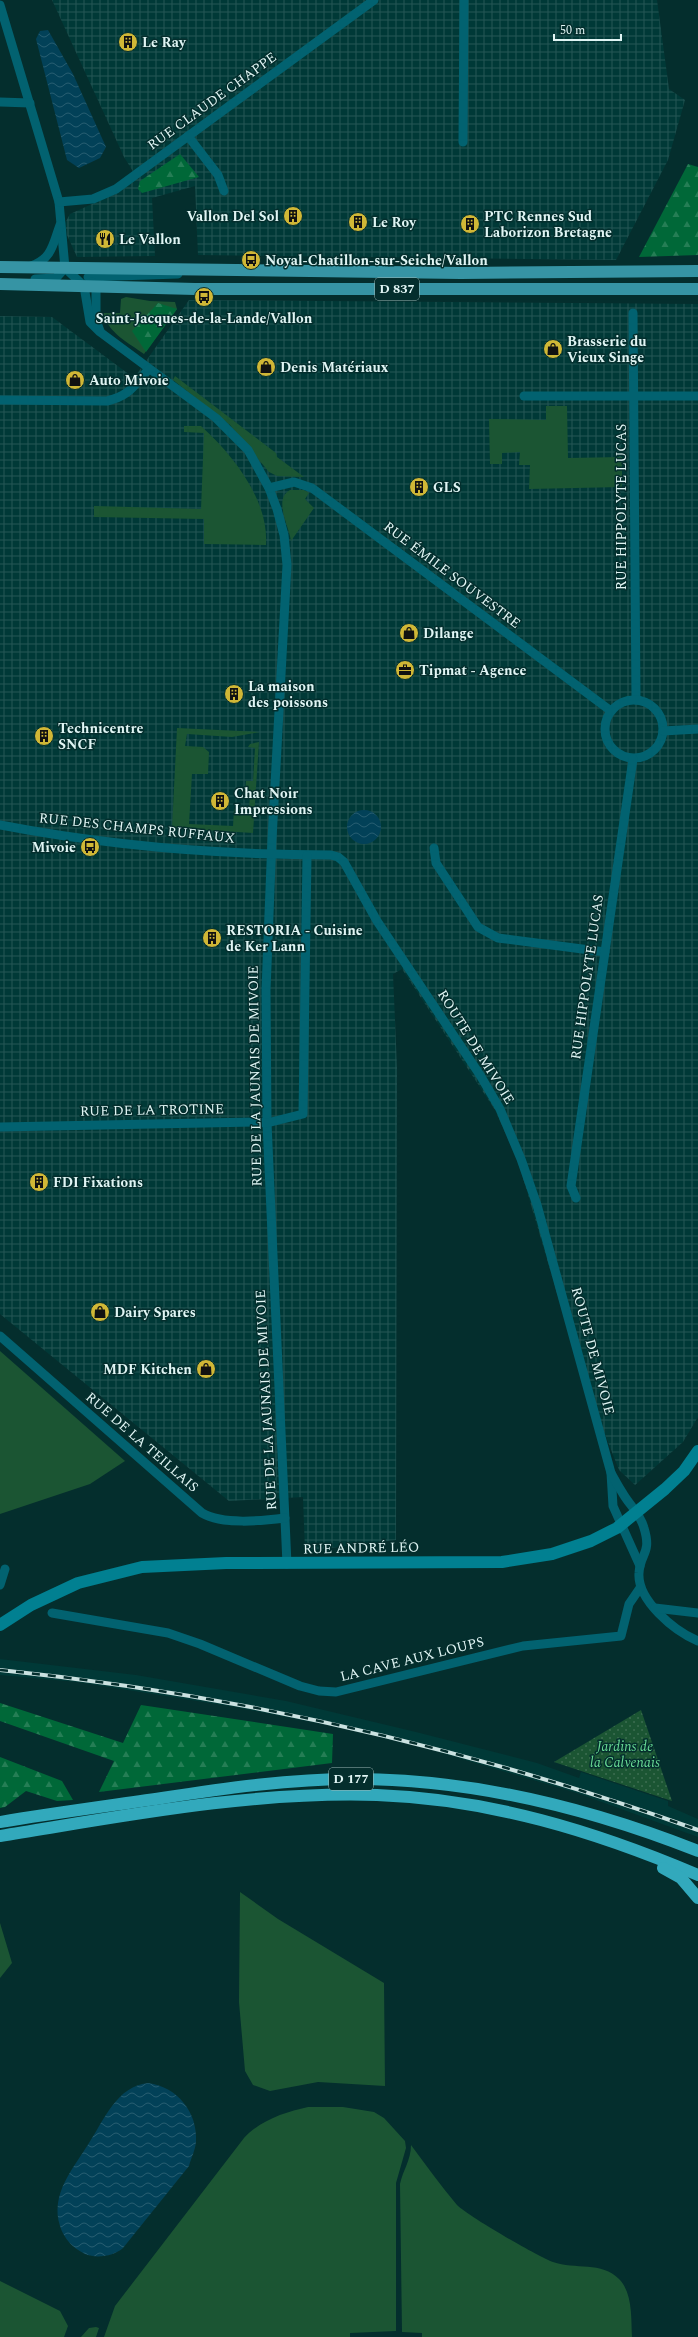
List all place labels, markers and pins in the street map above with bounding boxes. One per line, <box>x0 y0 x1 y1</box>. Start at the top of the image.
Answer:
building icon: Le Ray <box>117 31 139 53</box>
place label: Le Ray <box>142 32 187 53</box>
building icon: Vallon Del Sol <box>282 205 304 227</box>
place label: Vallon Del Sol <box>186 206 279 227</box>
place label: PTC Rennes Sud Laborizon Bretagne <box>484 206 612 243</box>
building icon: Le Roy <box>347 211 369 233</box>
place label: Le Roy <box>372 212 417 233</box>
building icon: PTC Rennes Sud Laborizon Bretagne <box>459 213 481 235</box>
restaurant icon: Le Vallon <box>94 228 116 250</box>
place label: Le Vallon <box>119 229 181 250</box>
bus stop icon: Noyal-Chatillon-sur-Seiche/Vallon <box>240 249 262 271</box>
place label: Noyal-Chatillon-sur-Seiche/Vallon <box>265 250 488 271</box>
bus stop icon: Saint-Jacques-de-la-Lande/Vallon <box>193 286 215 308</box>
place label: Saint-Jacques-de-la-Lande/Vallon <box>96 308 313 329</box>
place label: Brasserie du Vieux Singe <box>567 331 647 368</box>
shop icon: Brasserie du Vieux Singe <box>542 338 564 360</box>
shop icon: Denis Matériaux <box>255 356 277 378</box>
place label: Denis Matériaux <box>280 357 389 378</box>
shop icon: Auto Mivoie <box>64 369 86 391</box>
place label: Auto Mivoie <box>89 370 169 391</box>
building icon: GLS <box>408 476 430 498</box>
place label: GLS <box>433 477 461 498</box>
shop icon: Dilange <box>398 622 420 644</box>
place label: Dilange <box>423 623 474 644</box>
office icon: Tipmat - Agence <box>394 659 416 681</box>
place label: Tipmat - Agence <box>419 660 526 681</box>
place label: La maison des poissons <box>248 676 328 713</box>
building icon: La maison des poissons <box>223 683 245 705</box>
place label: Technicentre SNCF <box>58 718 143 755</box>
building icon: Technicentre SNCF <box>33 725 55 747</box>
place label: Chat Noir Impressions <box>234 783 313 820</box>
building icon: Chat Noir Impressions <box>209 790 231 812</box>
bus stop icon: Mivoie <box>79 836 101 858</box>
place label: Mivoie <box>31 837 76 858</box>
place label: RESTORIA - Cuisine de Ker Lann <box>226 920 363 957</box>
building icon: RESTORIA - Cuisine de Ker Lann <box>201 927 223 949</box>
building icon: FDI Fixations <box>28 1171 50 1193</box>
place label: FDI Fixations <box>53 1172 143 1193</box>
shop icon: Dairy Spares <box>89 1301 111 1323</box>
place label: Dairy Spares <box>114 1302 196 1323</box>
shop icon: MDF Kitchen <box>195 1358 217 1380</box>
place label: MDF Kitchen <box>103 1359 192 1380</box>

